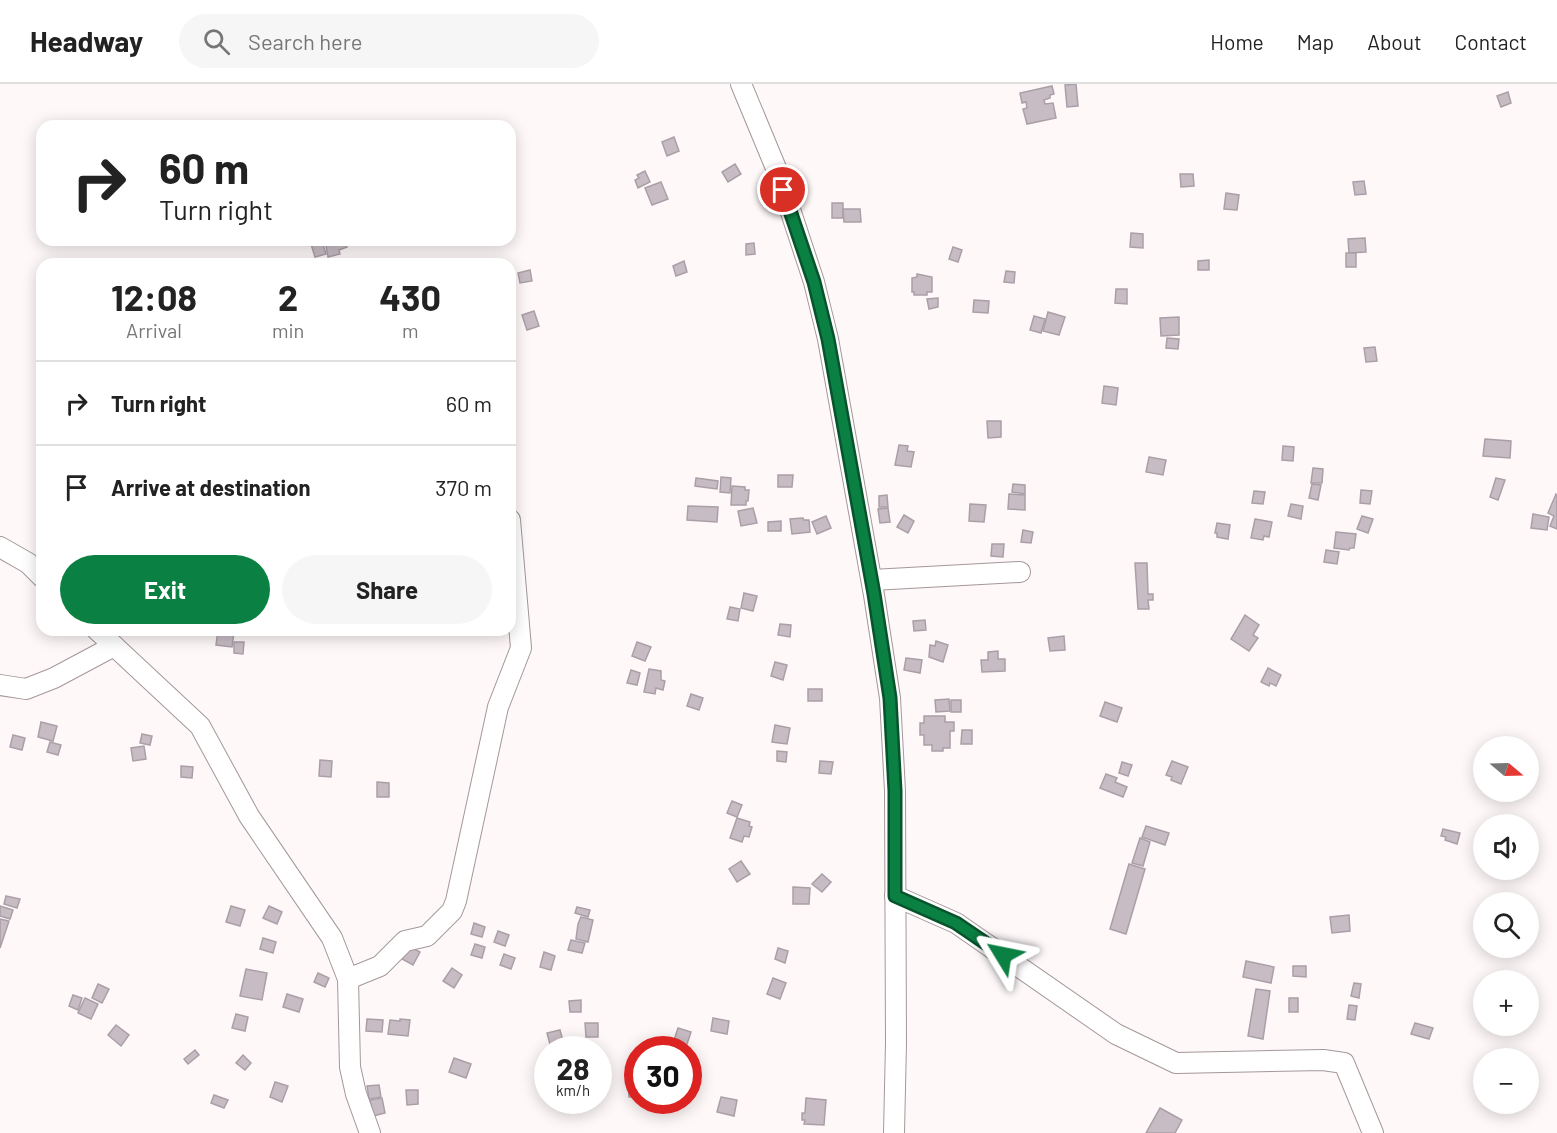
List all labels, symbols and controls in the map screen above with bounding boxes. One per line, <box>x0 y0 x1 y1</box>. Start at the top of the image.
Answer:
search box <box>179 14 599 68</box>
text: Headway <box>30 24 143 58</box>
icon: search <box>200 25 233 58</box>
text: Search here <box>248 28 362 54</box>
text: Home <box>1210 29 1264 54</box>
text: Map <box>1297 29 1334 54</box>
text: About <box>1367 29 1422 54</box>
text: Contact <box>1455 29 1527 54</box>
text: 60 m <box>159 142 249 192</box>
icon: right <box>60 144 138 222</box>
pin <box>757 164 808 215</box>
icon: arrive <box>766 173 799 206</box>
text: Turn right <box>159 193 273 225</box>
text: 12:08 <box>111 275 197 318</box>
text: 2 <box>278 275 298 318</box>
text: 430 <box>379 275 441 318</box>
text: Arrival <box>126 318 182 342</box>
text: min <box>272 318 304 342</box>
text: m <box>402 318 418 342</box>
icon: right <box>60 387 93 420</box>
text: Turn right <box>111 390 206 416</box>
text: 60 m <box>446 390 492 416</box>
icon: arrive <box>60 471 93 504</box>
text: Arrive at destination <box>111 474 310 500</box>
text: 370 m <box>435 474 492 500</box>
button: Exit <box>60 555 270 624</box>
button: Share <box>282 555 492 624</box>
north arrow <box>1473 736 1539 802</box>
map controls <box>1473 736 1539 1114</box>
button: sound <box>1473 814 1539 880</box>
button: search <box>1473 892 1539 958</box>
position arrow <box>971 923 1035 987</box>
button: + <box>1473 970 1539 1036</box>
speed limit sign: 30 <box>624 1036 702 1114</box>
button: − <box>1473 1048 1539 1114</box>
text: 28 <box>556 1050 590 1086</box>
text: km/h <box>556 1081 590 1099</box>

